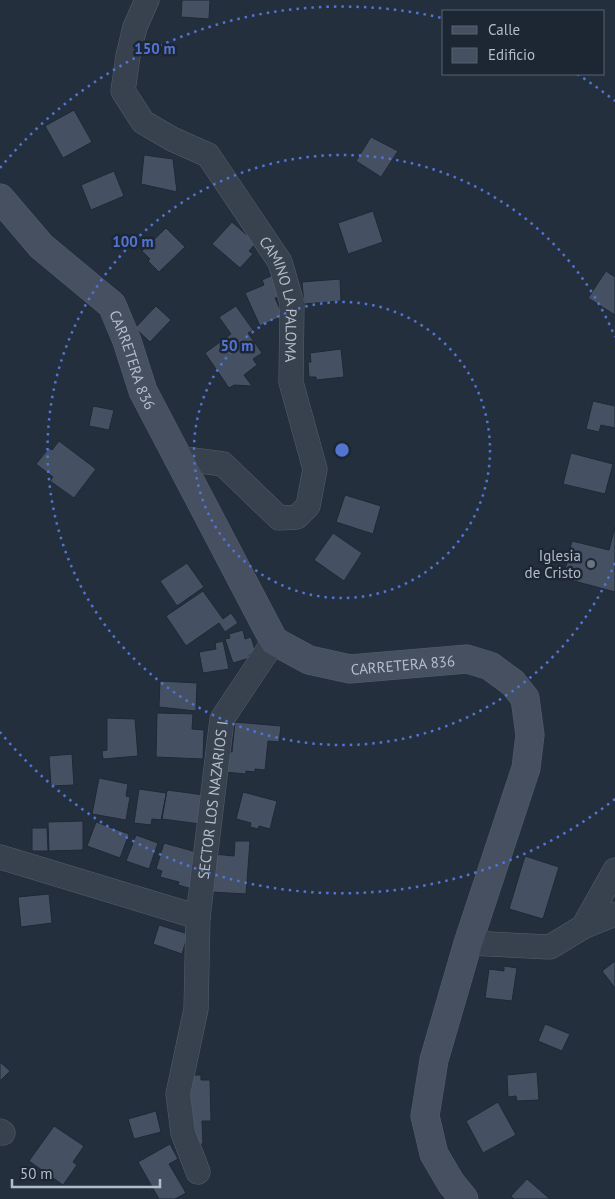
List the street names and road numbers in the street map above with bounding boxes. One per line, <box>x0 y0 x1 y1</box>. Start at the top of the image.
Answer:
street label: CAMINO LA PALOMA <box>256 232 302 363</box>
street label: CARRETERA 836 <box>106 307 160 413</box>
street label: CARRETERA 836 <box>350 651 456 678</box>
street label: SECTOR LOS NAZARIOS I <box>193 720 231 880</box>

